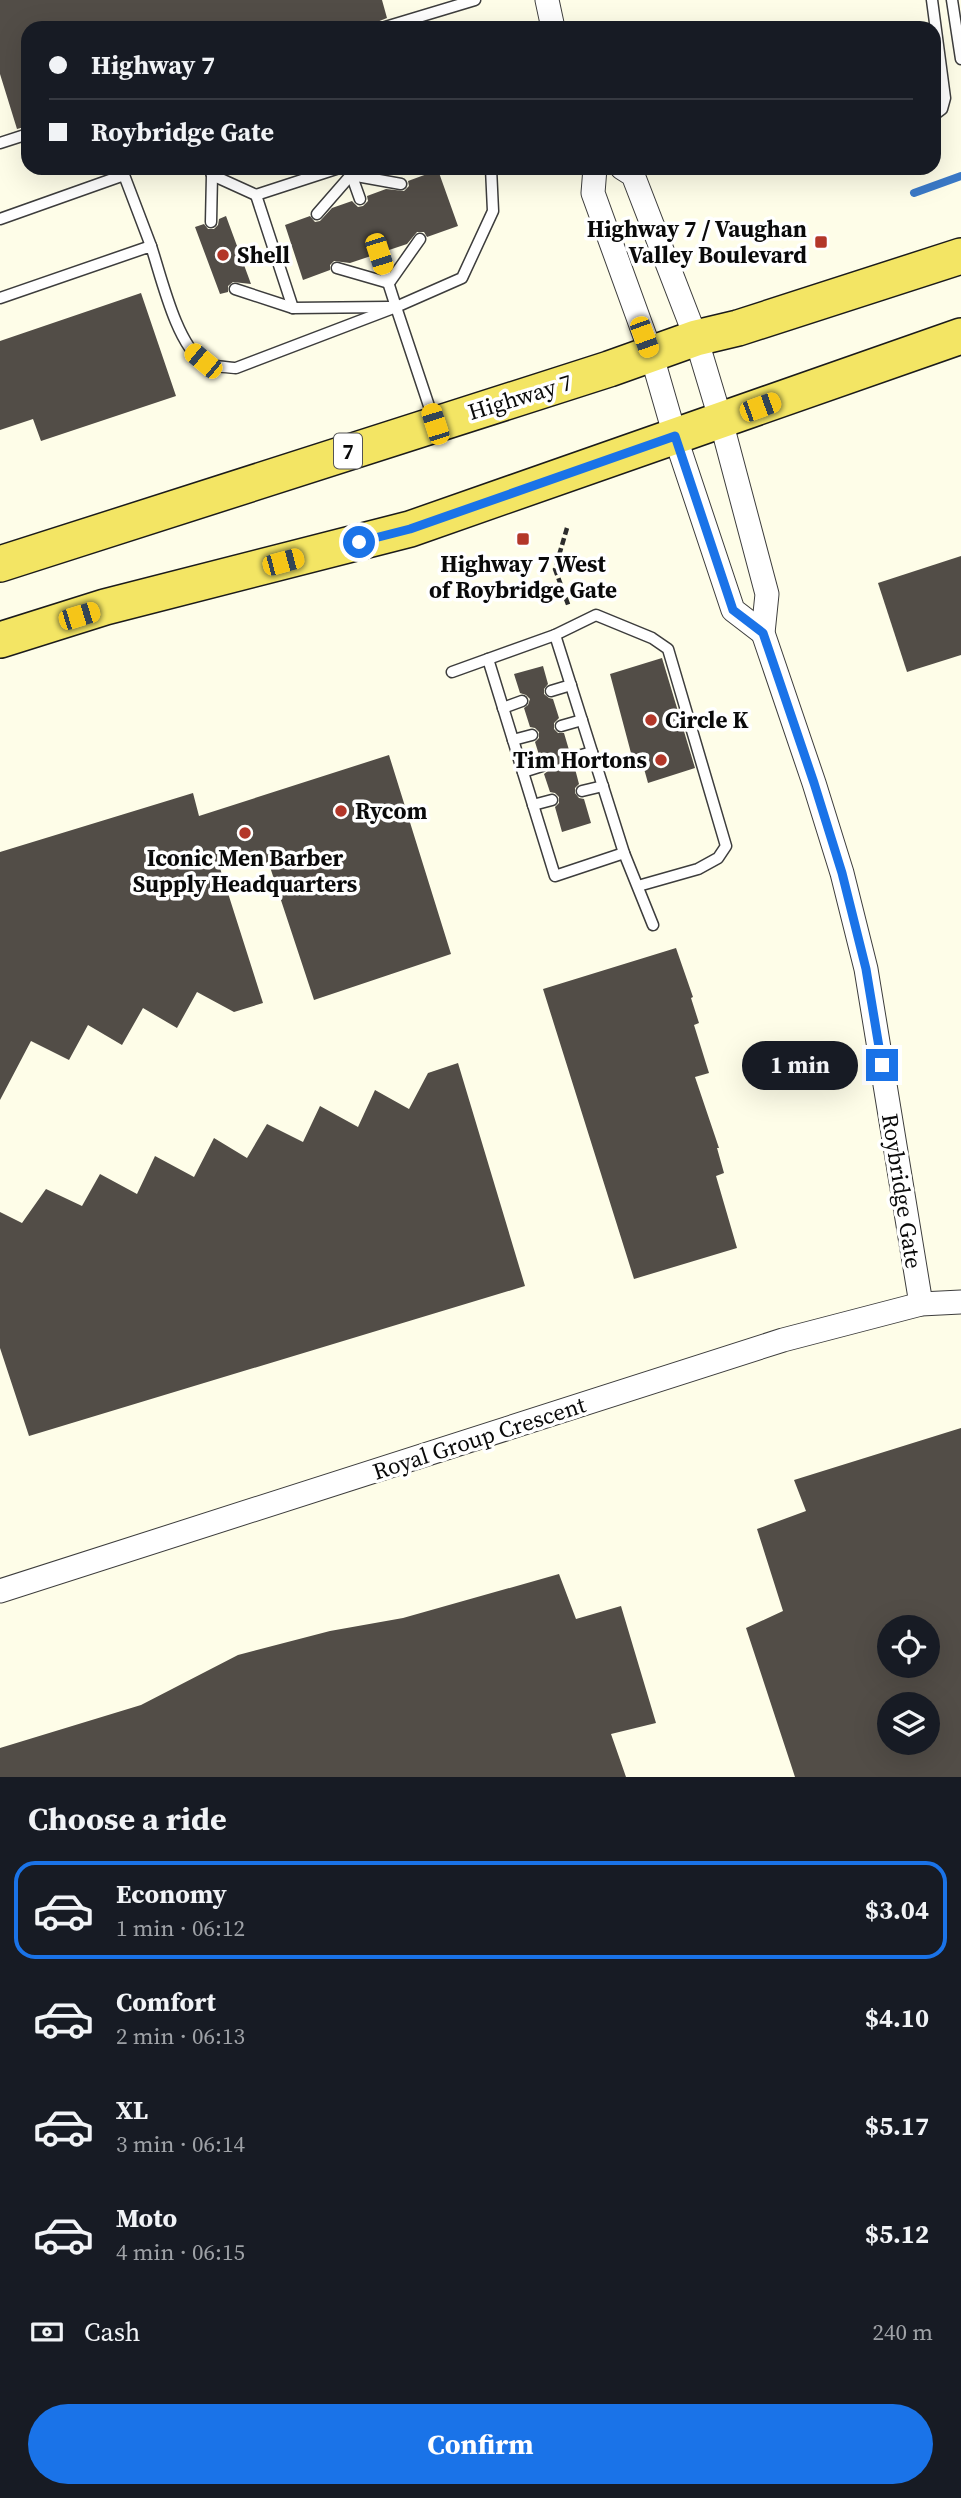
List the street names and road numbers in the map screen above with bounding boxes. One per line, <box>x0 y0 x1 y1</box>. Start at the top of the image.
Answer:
street label: Highway 7 <box>464 366 576 428</box>
road number: 7 <box>334 434 362 468</box>
street label: Roybridge Gate <box>874 1111 930 1271</box>
street label: Royal Group Crescent <box>368 1388 590 1488</box>

